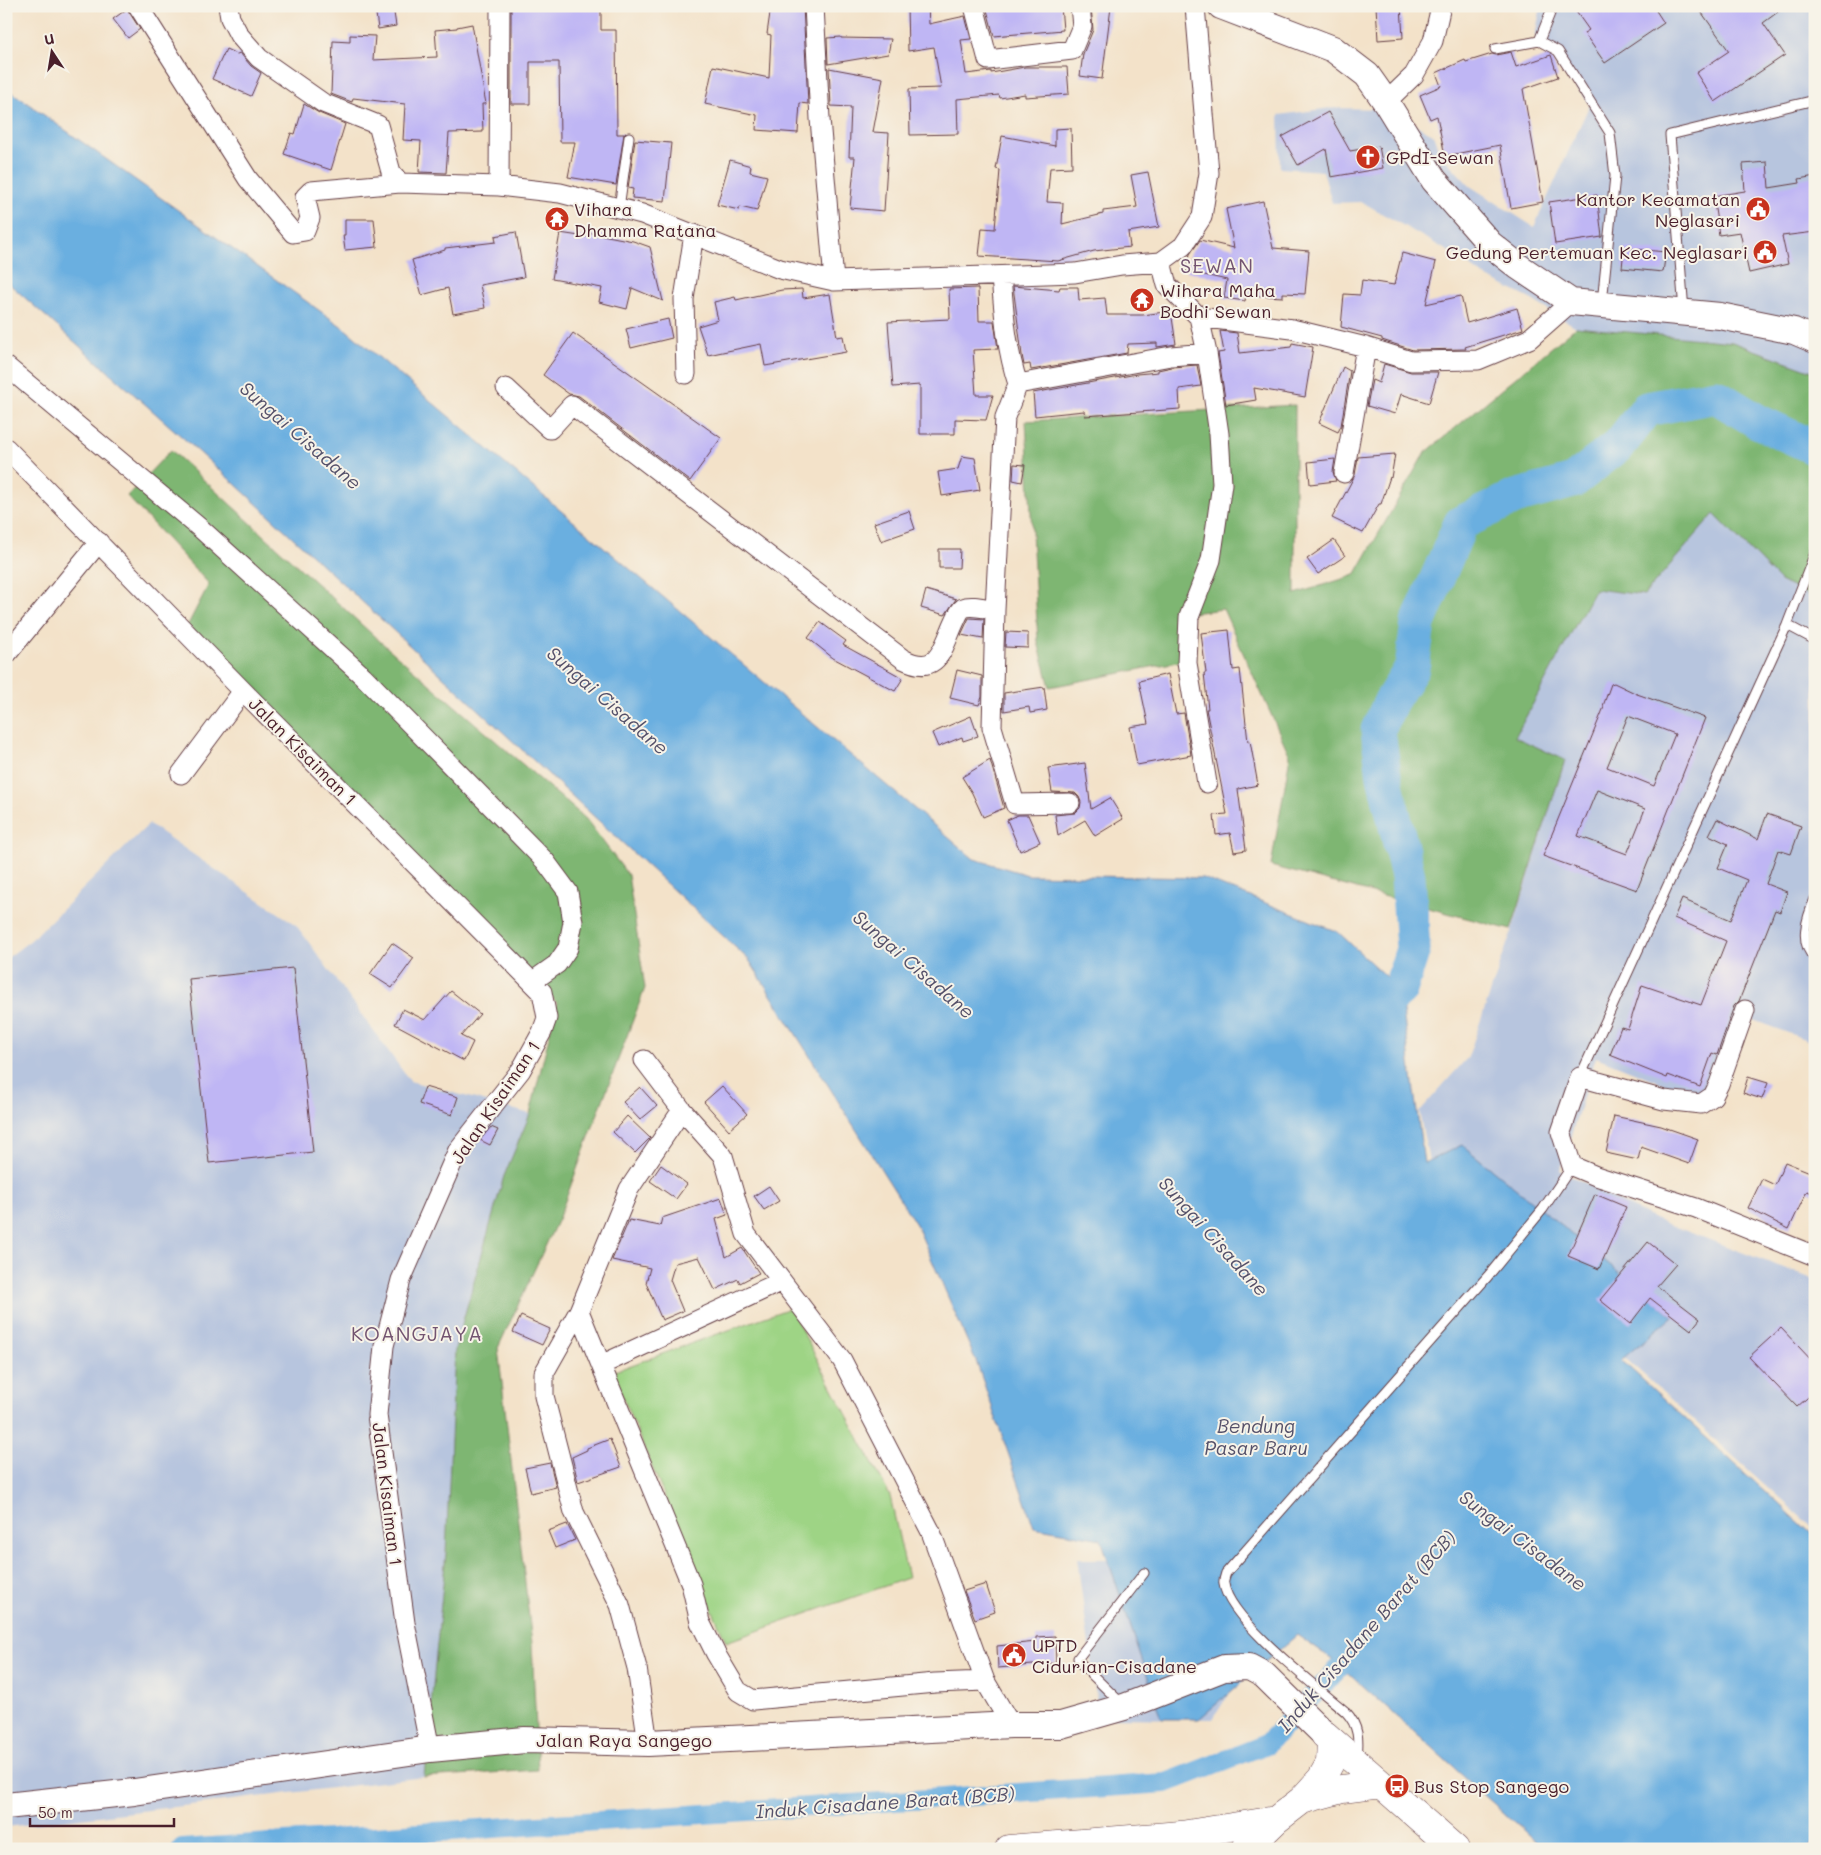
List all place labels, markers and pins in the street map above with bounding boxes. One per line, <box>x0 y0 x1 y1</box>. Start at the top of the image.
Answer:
church icon: GPdI-Sewan <box>1355 144 1381 170</box>
place label: GPdI-Sewan <box>1386 145 1494 169</box>
place label: Kantor Kecamatan Neglasari <box>1576 187 1740 232</box>
public building icon: Kantor Kecamatan Neglasari <box>1745 196 1771 222</box>
place label: Vihara Dhamma Ratana <box>574 197 716 242</box>
temple icon: Vihara Dhamma Ratana <box>544 206 570 232</box>
public building icon: Gedung Pertemuan Kec. Neglasari <box>1752 239 1778 265</box>
place label: Gedung Pertemuan Kec. Neglasari <box>1446 240 1748 264</box>
place label: Wihara Maha Bodhi Sewan <box>1160 278 1276 323</box>
temple icon: Wihara Maha Bodhi Sewan <box>1129 287 1155 313</box>
place label: UPTD Cidurian-Cisadane <box>1032 1633 1197 1678</box>
public building icon: UPTD Cidurian-Cisadane <box>1001 1642 1027 1668</box>
bus stop icon: Bus Stop Sangego <box>1384 1773 1410 1799</box>
place label: Bus Stop Sangego <box>1414 1774 1569 1798</box>

